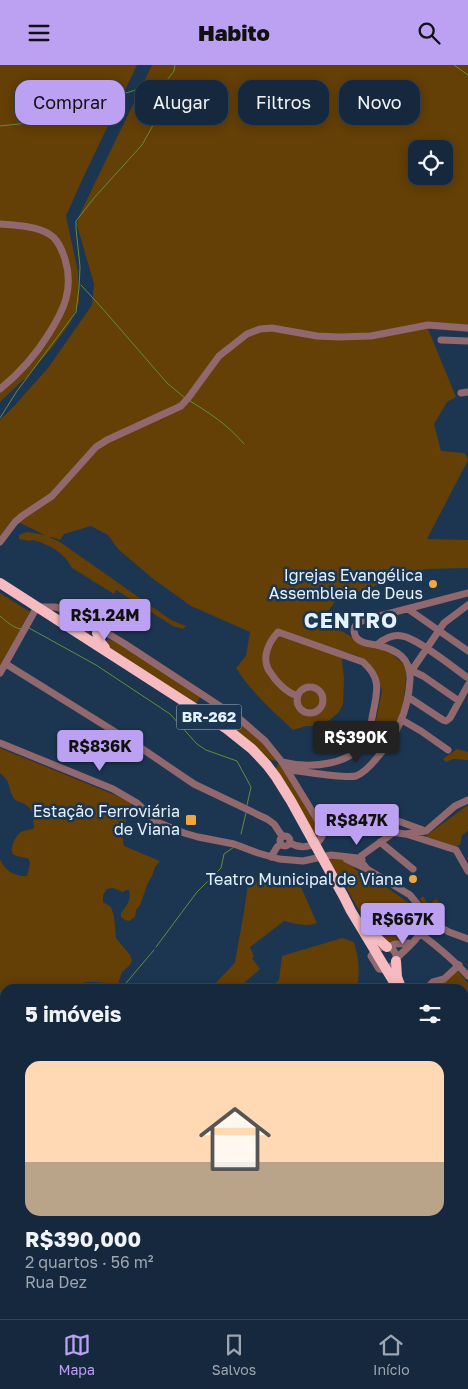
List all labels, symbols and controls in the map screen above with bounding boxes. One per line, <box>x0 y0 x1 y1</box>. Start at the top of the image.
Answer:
icon: menu <box>25 19 53 47</box>
text: Habito <box>198 19 270 46</box>
icon: search <box>415 19 443 47</box>
chip: Comprar <box>15 80 125 125</box>
chip: Alugar <box>135 80 228 125</box>
chip: Filtros <box>238 80 329 125</box>
chip: Novo <box>339 80 420 125</box>
map controls <box>408 140 453 185</box>
button: locate <box>408 140 453 185</box>
place label: Igrejas Evangélica Assembleia de Deus <box>269 565 423 603</box>
marker: Igrejas Evangélica Assembleia de Deus <box>427 578 439 590</box>
pin: R$1.24M <box>59 599 151 641</box>
text: R$1.24M <box>70 605 140 625</box>
district label: CENTRO <box>304 607 398 633</box>
road number: BR-262 <box>176 705 242 729</box>
pin: R$390K <box>315 721 397 763</box>
text: R$390K <box>324 727 388 747</box>
pin: R$836K <box>59 729 141 772</box>
text: R$836K <box>68 736 132 756</box>
place label: Estação Ferroviária de Viana <box>33 801 180 839</box>
pin: R$847K <box>316 803 398 846</box>
text: R$847K <box>326 810 388 830</box>
marker: Estação Ferroviária de Viana <box>184 813 198 827</box>
place label: Teatro Municipal de Viana <box>206 869 403 889</box>
marker: Teatro Municipal de Viana <box>407 873 419 885</box>
pin: R$667K <box>362 903 444 945</box>
text: R$667K <box>372 909 434 929</box>
icon: filters <box>416 1000 444 1028</box>
text: 5 imóveis <box>25 1001 121 1027</box>
icon: home <box>190 1094 280 1184</box>
text: R$390,000 <box>25 1226 141 1252</box>
text: 2 quartos · 56 m² <box>25 1252 154 1272</box>
text: Rua Dez <box>25 1272 87 1292</box>
tab: Mapa <box>58 1331 95 1378</box>
tab: Salvos <box>212 1331 256 1378</box>
tab: Início <box>373 1331 410 1378</box>

